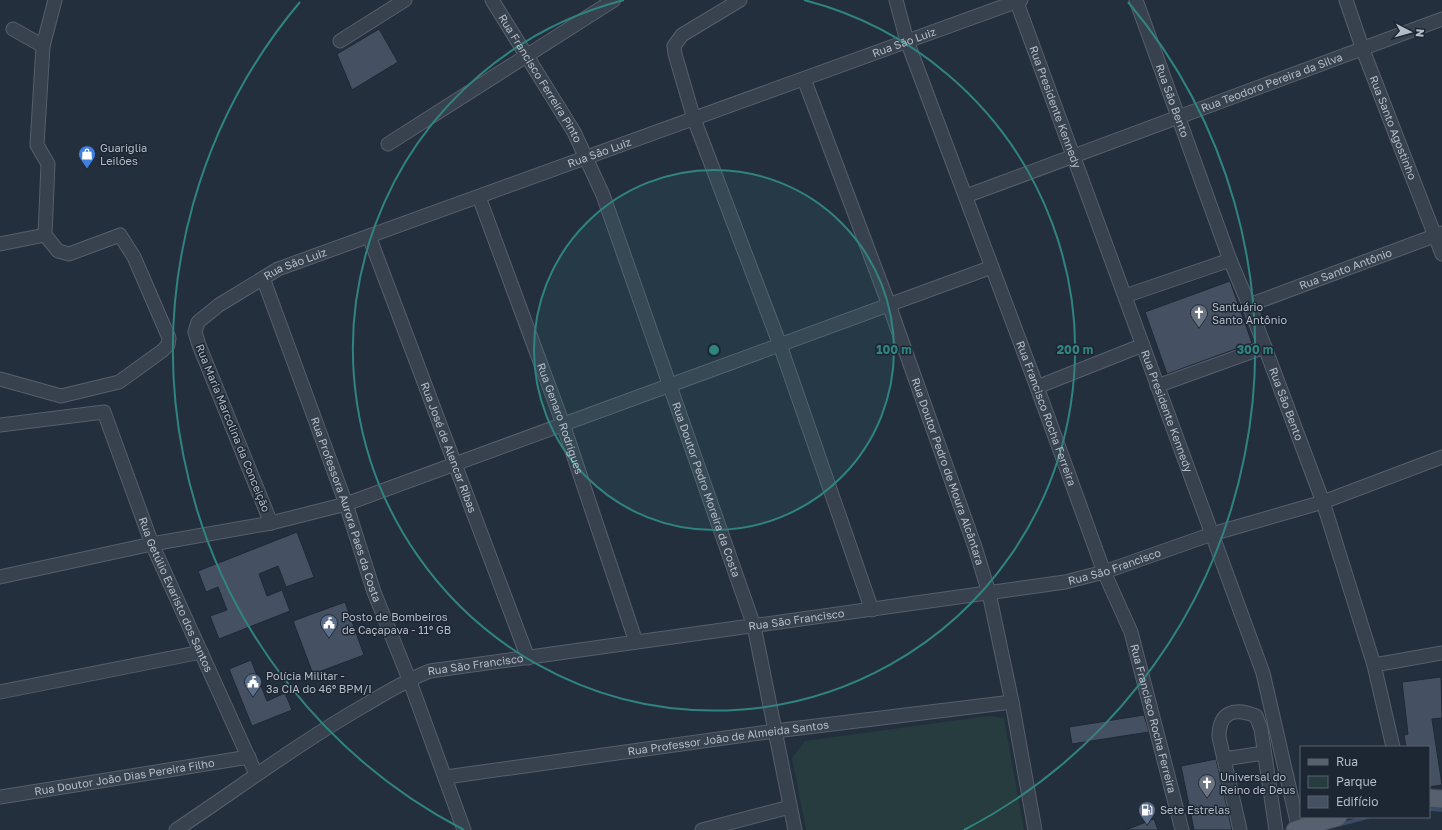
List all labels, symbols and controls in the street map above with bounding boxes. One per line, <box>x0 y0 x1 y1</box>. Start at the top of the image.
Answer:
street label: Rua Francisco Ferreira Pinto <box>496 11 585 145</box>
north arrow <box>1390 12 1430 52</box>
street label: Rua São Luiz <box>870 24 938 59</box>
text: N <box>1414 28 1427 38</box>
street label: Rua Presidente Kennedy <box>1027 44 1084 170</box>
street label: Rua Teodoro Pereira da Silva <box>1199 50 1344 114</box>
street label: Rua São Bento <box>1154 62 1192 139</box>
street label: Rua Santo Agostinho <box>1367 73 1420 182</box>
street label: Rua São Luiz <box>566 135 633 170</box>
place label: Guariglia Leilões <box>100 141 147 167</box>
shop icon: Guariglia Leilões <box>77 144 97 169</box>
street label: Rua São Luiz <box>261 245 329 282</box>
street label: Rua Santo Antônio <box>1297 245 1394 292</box>
place label: Santuário Santo Antônio <box>1212 300 1287 326</box>
church icon: Santuário Santo Antônio <box>1189 303 1209 328</box>
street label: Rua Francisco Rocha Ferreira <box>1014 339 1079 487</box>
street label: Rua Maria Marcolina da Conceição <box>194 342 273 514</box>
text: 100 m <box>876 342 912 357</box>
text: 200 m <box>1057 342 1093 357</box>
text: 300 m <box>1237 342 1273 357</box>
centre of rings <box>707 343 721 357</box>
street label: Rua Presidente Kennedy <box>1139 348 1196 474</box>
street label: Rua Genaro Rodrigues <box>535 361 586 476</box>
street label: Rua São Bento <box>1267 365 1306 442</box>
street label: Rua Doutor Pedro de Moura Alcântara <box>909 376 987 567</box>
street label: Rua José de Alencar Ribas <box>419 380 480 515</box>
street label: Rua Doutor Pedro Moreira da Costa <box>670 400 743 579</box>
street label: Rua Professora Aurora Paes da Costa <box>309 415 384 604</box>
street label: Rua Getúlio Evaristo dos Santos <box>137 515 216 674</box>
street label: Rua São Francisco <box>1067 545 1163 587</box>
street label: Rua São Francisco <box>748 606 845 632</box>
place label: Posto de Bombeiros de Caçapava - 11º GB <box>342 610 451 636</box>
public building icon: Posto de Bombeiros de Caçapava - 11º GB <box>319 613 339 638</box>
street label: Rua Francisco Rocha Ferreira <box>1128 642 1179 794</box>
street label: Rua São Francisco <box>427 651 525 677</box>
place label: Polícia Militar - 3ª CIA do 46º BPM/I <box>266 669 372 695</box>
public building icon: Polícia Militar - 3ª CIA do 46º BPM/I <box>243 672 263 697</box>
street label: Rua Professor João de Almeida Santos <box>627 717 830 758</box>
legend <box>1300 746 1430 818</box>
text: Rua <box>1336 754 1358 769</box>
street label: Rua Doutor João Dias Pereira Filho <box>33 756 216 797</box>
place label: Universal do Reino de Deus <box>1220 770 1295 796</box>
church icon: Universal do Reino de Deus <box>1197 773 1217 798</box>
text: Parque <box>1336 774 1377 789</box>
text: Edifício <box>1336 794 1378 809</box>
fuel station icon: Sete Estrelas <box>1137 800 1157 825</box>
place label: Sete Estrelas <box>1160 803 1230 816</box>

